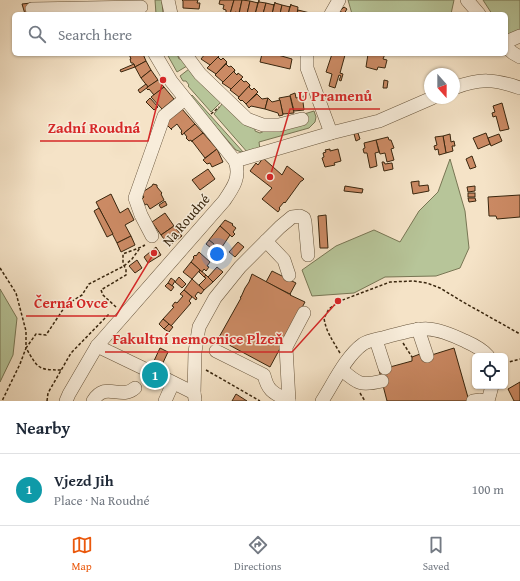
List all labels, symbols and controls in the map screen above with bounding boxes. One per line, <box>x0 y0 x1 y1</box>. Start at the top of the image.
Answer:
search box <box>12 12 508 56</box>
icon: search <box>26 23 48 45</box>
text: Search here <box>58 24 132 45</box>
north arrow <box>424 68 460 104</box>
callout: U Pramenů <box>290 82 380 109</box>
text: U Pramenů <box>298 85 373 106</box>
callout: Zadní Roudná <box>40 114 148 141</box>
text: Zadní Roudná <box>48 117 141 138</box>
street label: Na Roudné <box>158 189 215 251</box>
your location <box>207 244 227 264</box>
callout: Černá Ovce <box>26 289 116 316</box>
text: Černá Ovce <box>34 292 108 313</box>
callout: Fakultní nemocnice Plzeň <box>105 325 292 352</box>
text: Fakultní nemocnice Plzeň <box>113 328 284 349</box>
map controls <box>472 353 508 389</box>
button: locate <box>472 353 508 389</box>
pin: 1 <box>142 360 168 390</box>
text: Nearby <box>16 415 70 440</box>
text: Vjezd Jih <box>54 470 114 491</box>
text: 1 <box>26 480 32 499</box>
text: 100 m <box>472 480 504 499</box>
text: Place · Na Roudné <box>54 491 150 510</box>
tab: Map <box>71 534 93 574</box>
tab: Directions <box>234 534 281 574</box>
tab: Saved <box>423 534 449 574</box>

